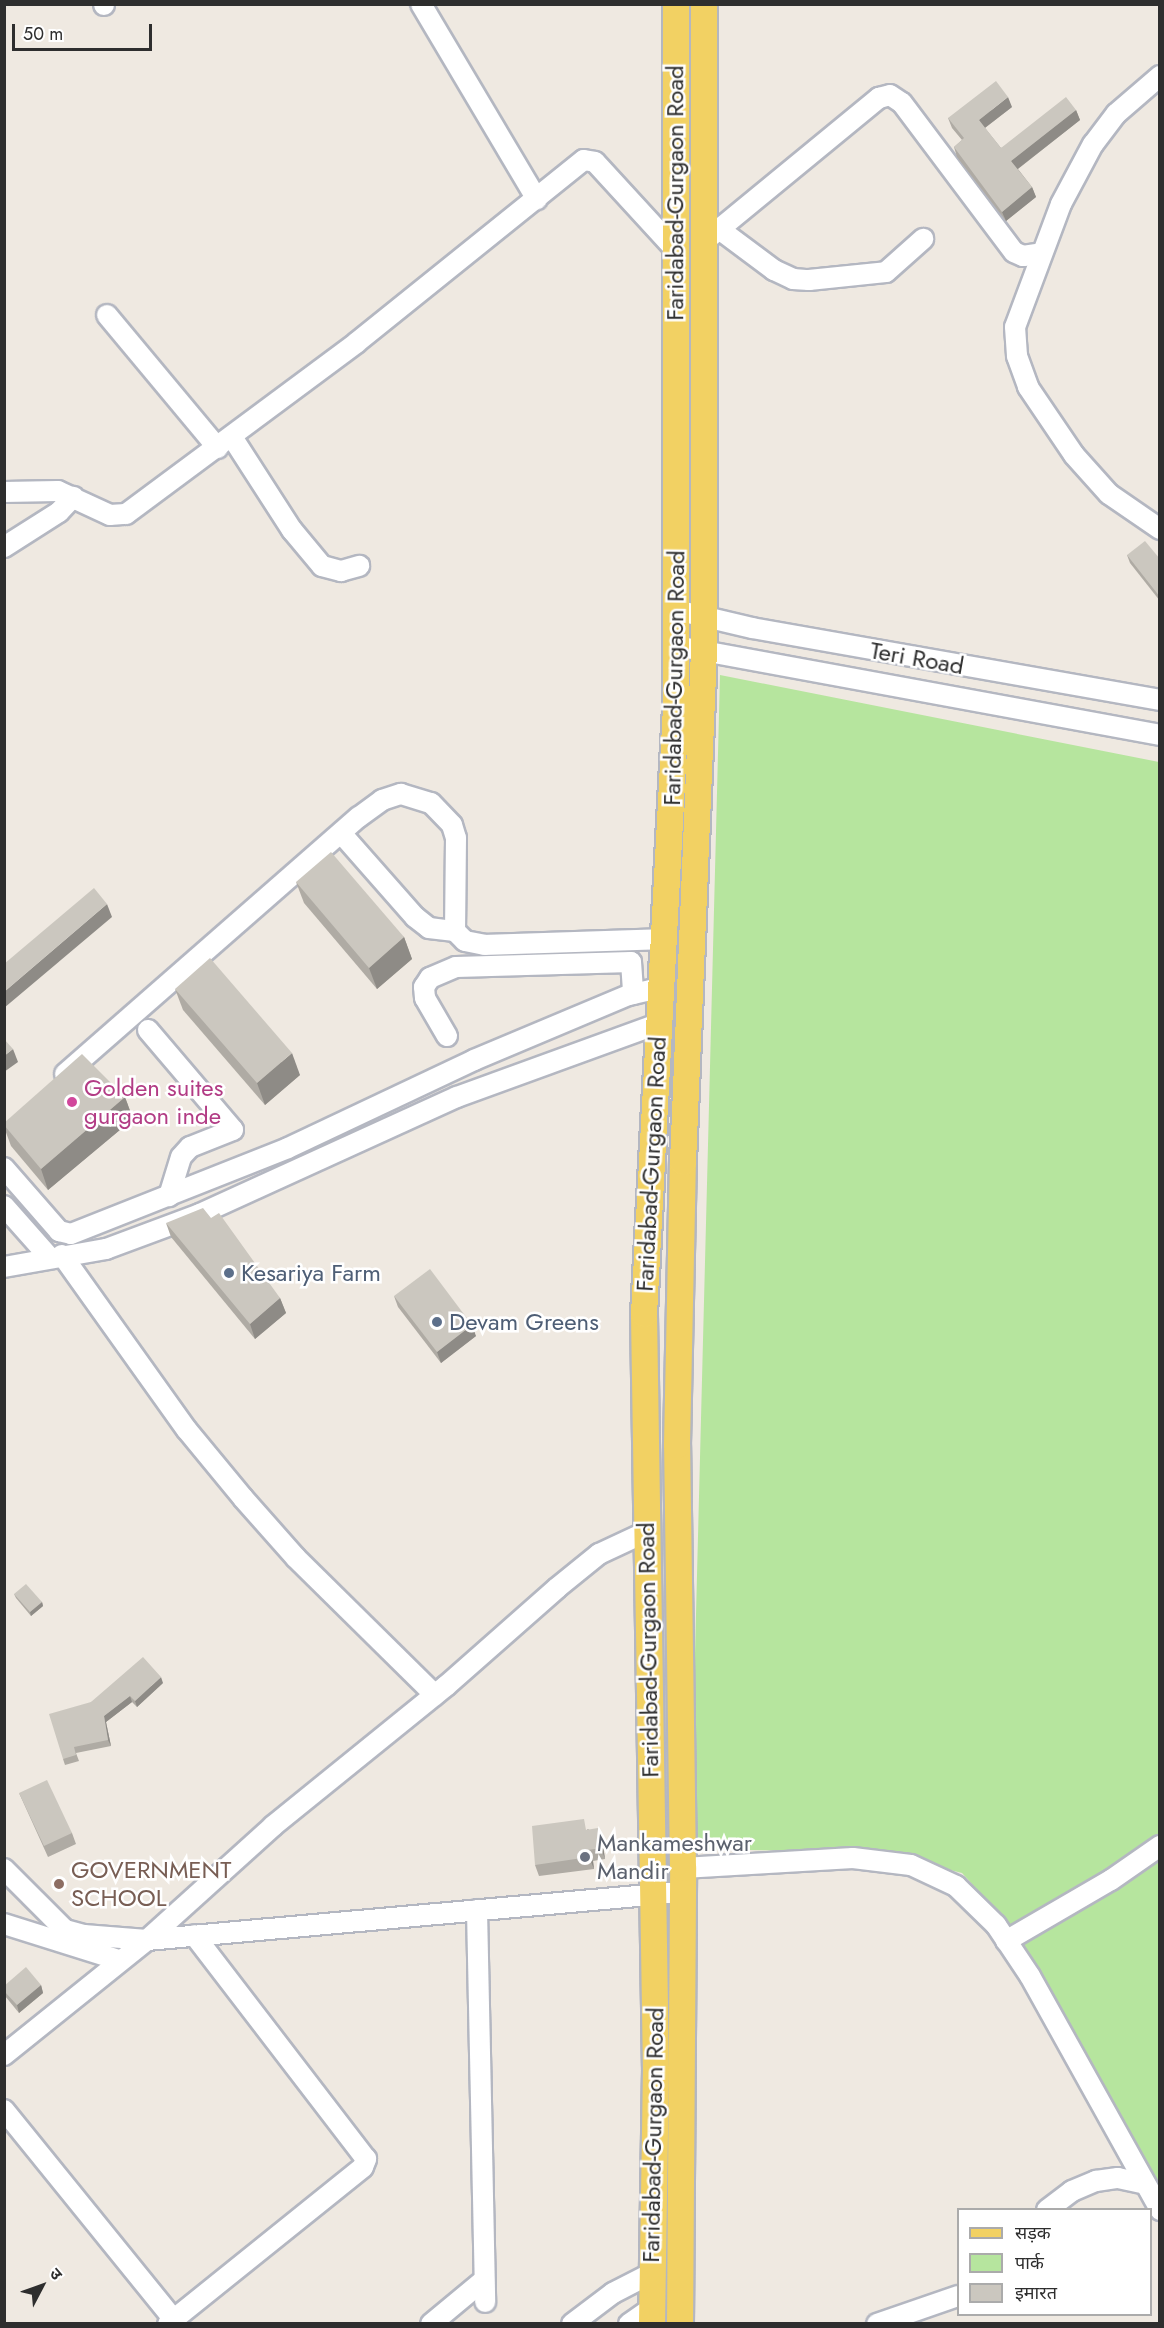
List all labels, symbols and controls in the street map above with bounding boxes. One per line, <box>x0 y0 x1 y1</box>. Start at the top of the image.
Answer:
scale bar <box>15 12 154 50</box>
text: 50 m <box>23 21 63 47</box>
street label: Faridabad-Gurgaon Road <box>661 65 689 321</box>
street label: Faridabad-Gurgaon Road <box>657 550 691 806</box>
street label: Teri Road <box>868 636 966 680</box>
street label: Faridabad-Gurgaon Road <box>630 1036 672 1292</box>
place label: Golden suites gurgaon inde <box>84 1074 223 1130</box>
marker: Golden suites gurgaon inde <box>65 1095 79 1109</box>
place label: Kesariya Farm <box>241 1259 381 1287</box>
marker: Kesariya Farm <box>222 1266 236 1280</box>
place label: Devam Greens <box>449 1308 599 1336</box>
marker: Devam Greens <box>430 1315 444 1329</box>
street label: Faridabad-Gurgaon Road <box>631 1522 665 1778</box>
place label: Mankameshwar Mandir <box>597 1829 752 1885</box>
marker: Mankameshwar Mandir <box>578 1850 592 1864</box>
place label: GOVERNMENT SCHOOL <box>71 1856 231 1912</box>
marker: GOVERNMENT SCHOOL <box>52 1877 66 1891</box>
street label: Faridabad-Gurgaon Road <box>636 2007 670 2263</box>
legend <box>957 2208 1152 2316</box>
text: सड़क <box>1015 2220 1051 2246</box>
text: पार्क <box>1015 2250 1044 2276</box>
north arrow <box>12 2256 72 2316</box>
text: उ <box>44 2263 68 2285</box>
text: इमारत <box>1015 2280 1057 2306</box>

